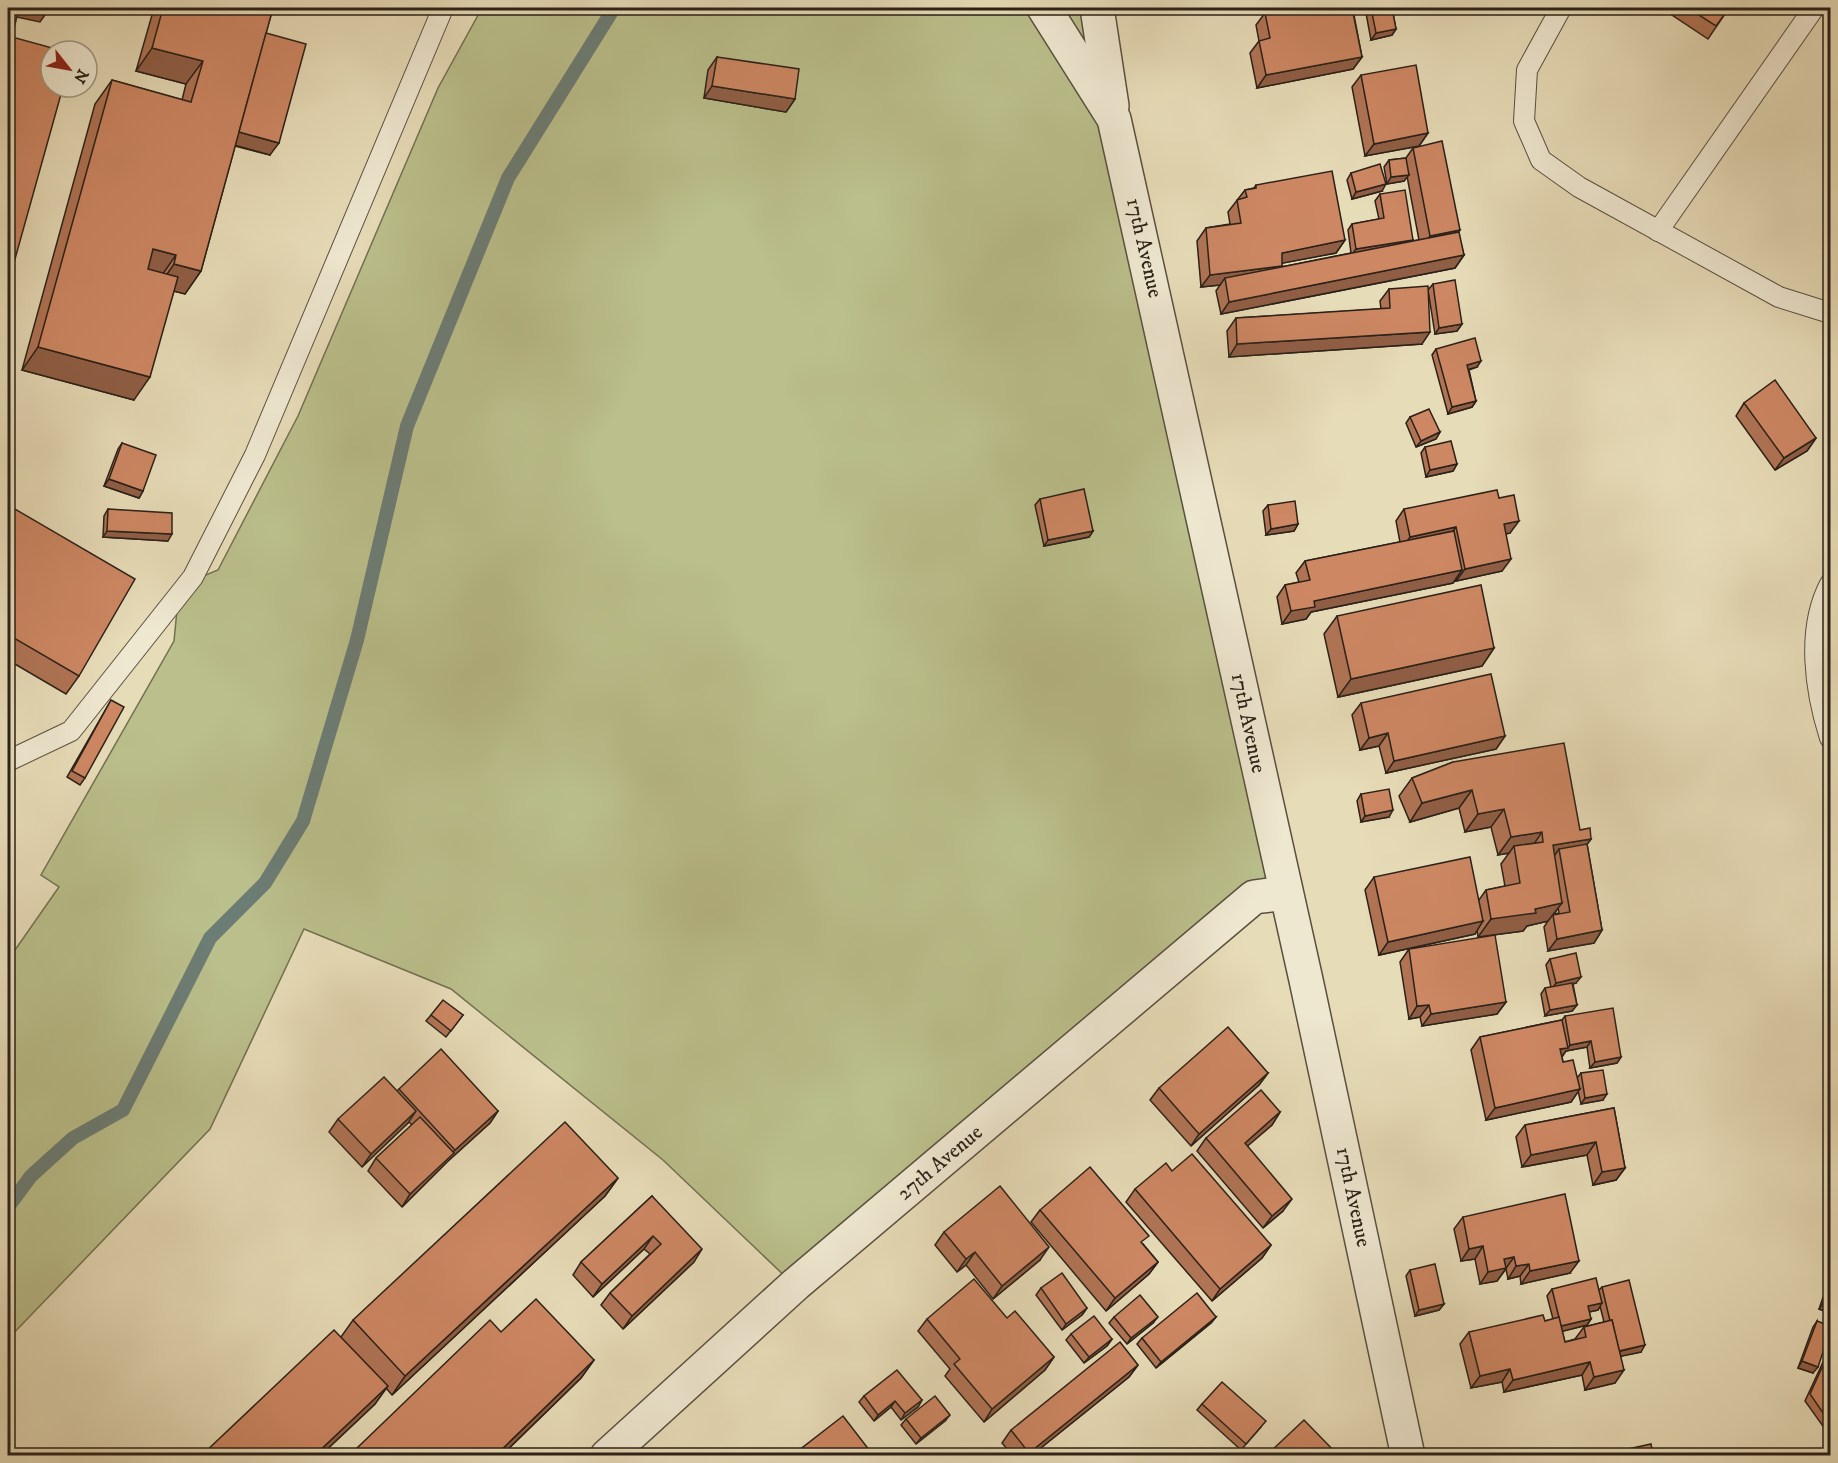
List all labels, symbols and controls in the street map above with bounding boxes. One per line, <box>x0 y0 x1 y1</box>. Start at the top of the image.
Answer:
north arrow <box>39 39 99 99</box>
text: N <box>69 65 93 87</box>
street label: 17th Avenue <box>1120 196 1168 301</box>
street label: 17th Avenue <box>1225 671 1271 776</box>
street label: 27th Avenue <box>892 1120 988 1206</box>
street label: 17th Avenue <box>1330 1145 1376 1250</box>

